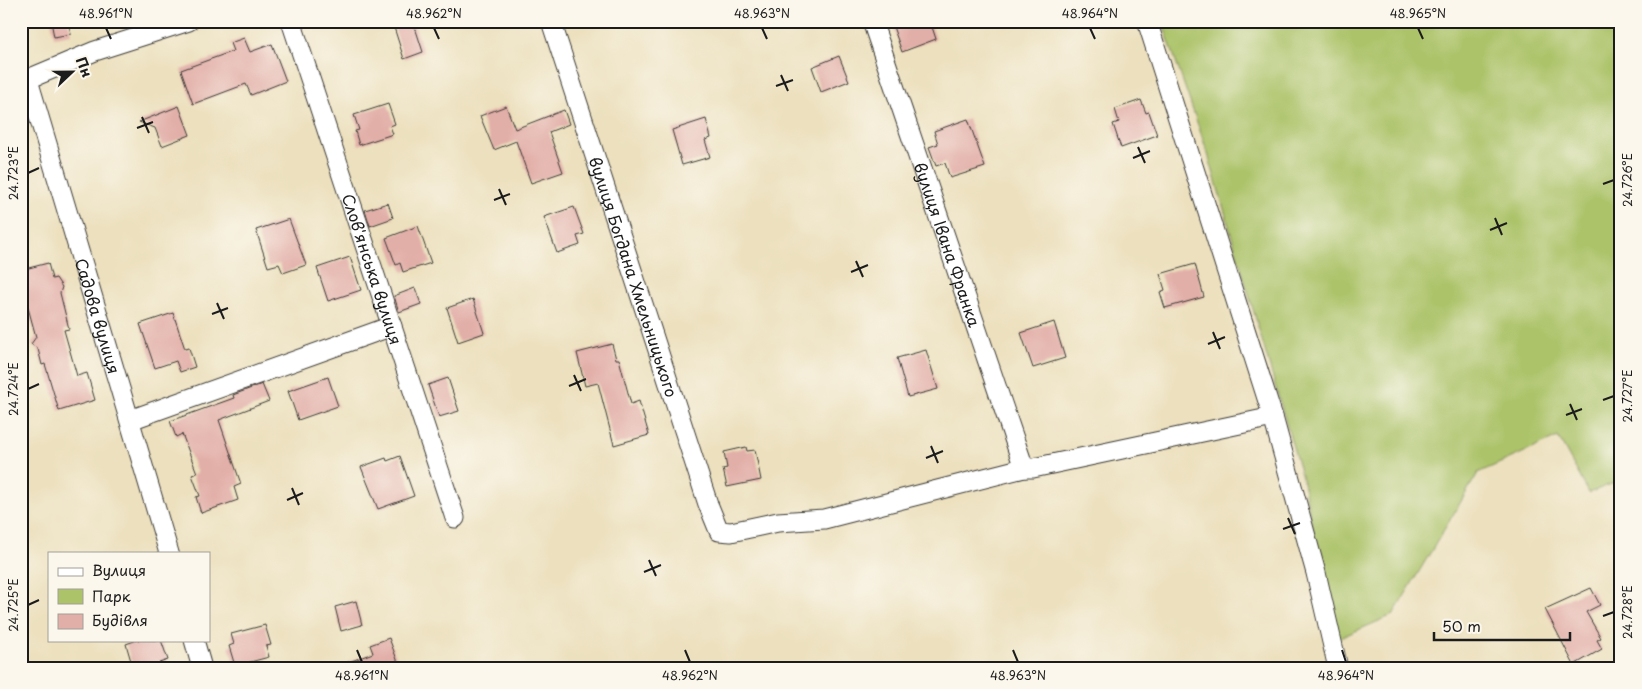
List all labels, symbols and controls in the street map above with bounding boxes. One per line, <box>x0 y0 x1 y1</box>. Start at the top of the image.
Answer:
text: 48.961°N <box>79 4 133 22</box>
text: 48.962°N <box>406 4 462 22</box>
text: 48.963°N <box>734 4 790 22</box>
text: 48.964°N <box>1062 4 1118 22</box>
text: 48.965°N <box>1390 4 1446 22</box>
north arrow <box>48 48 98 98</box>
text: Пн <box>71 54 98 80</box>
text: 24.723°E <box>4 146 22 200</box>
street label: вулиця Богдана Хмельницького <box>584 153 684 400</box>
text: 24.726°E <box>1618 153 1636 207</box>
street label: вулиця Івана Франка <box>909 159 987 330</box>
street label: Слов'янська вулиця <box>337 190 409 347</box>
street label: Садова вулиця <box>70 255 127 376</box>
text: 24.724°E <box>4 362 22 416</box>
text: 24.727°E <box>1618 370 1636 422</box>
legend <box>48 552 210 642</box>
text: Вулиця <box>92 558 146 581</box>
text: 24.725°E <box>4 578 22 632</box>
text: Парк <box>92 584 131 607</box>
text: 24.728°E <box>1618 585 1636 639</box>
text: Будівля <box>92 608 148 631</box>
scale bar <box>1434 609 1571 641</box>
text: 50 m <box>1442 614 1481 637</box>
text: 48.961°N <box>335 666 389 684</box>
text: 48.962°N <box>662 666 718 684</box>
text: 48.963°N <box>990 666 1046 684</box>
text: 48.964°N <box>1318 666 1374 684</box>

